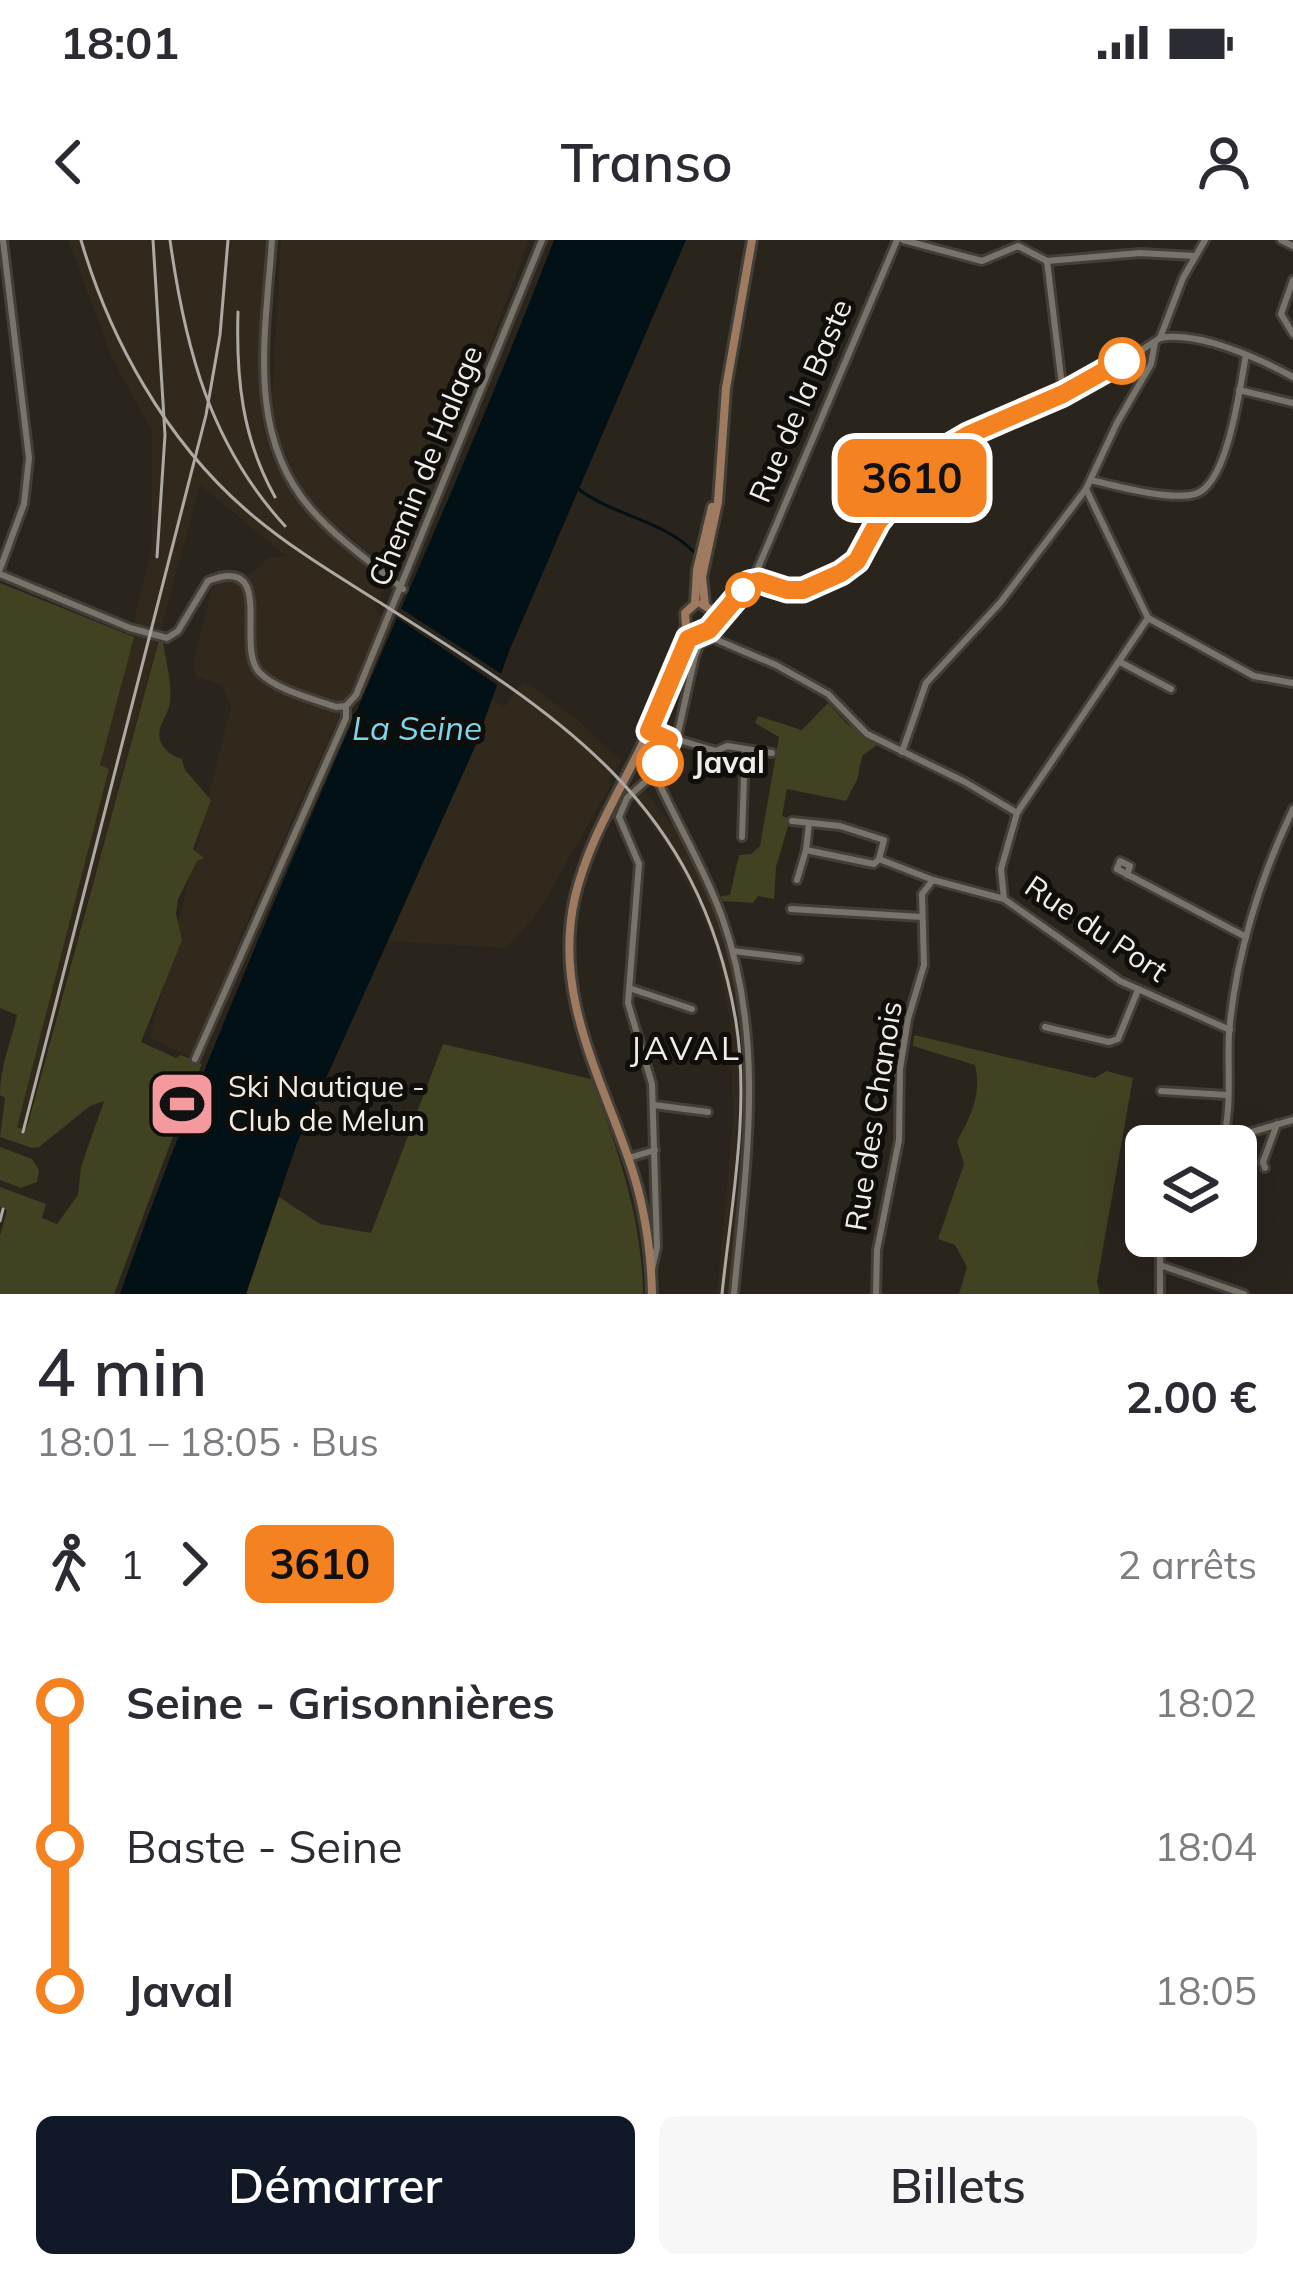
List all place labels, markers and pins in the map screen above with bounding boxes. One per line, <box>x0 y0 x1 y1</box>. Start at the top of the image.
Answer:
unlabelled marker <box>1100 339 1144 383</box>
unlabelled marker <box>727 574 759 606</box>
marker: Javal <box>638 741 682 785</box>
place label: Javal <box>693 743 765 781</box>
place label: Ski Nautique - Club de Melun <box>228 1067 425 1139</box>
sports icon: Ski Nautique - Club de Melun <box>147 1069 217 1139</box>

